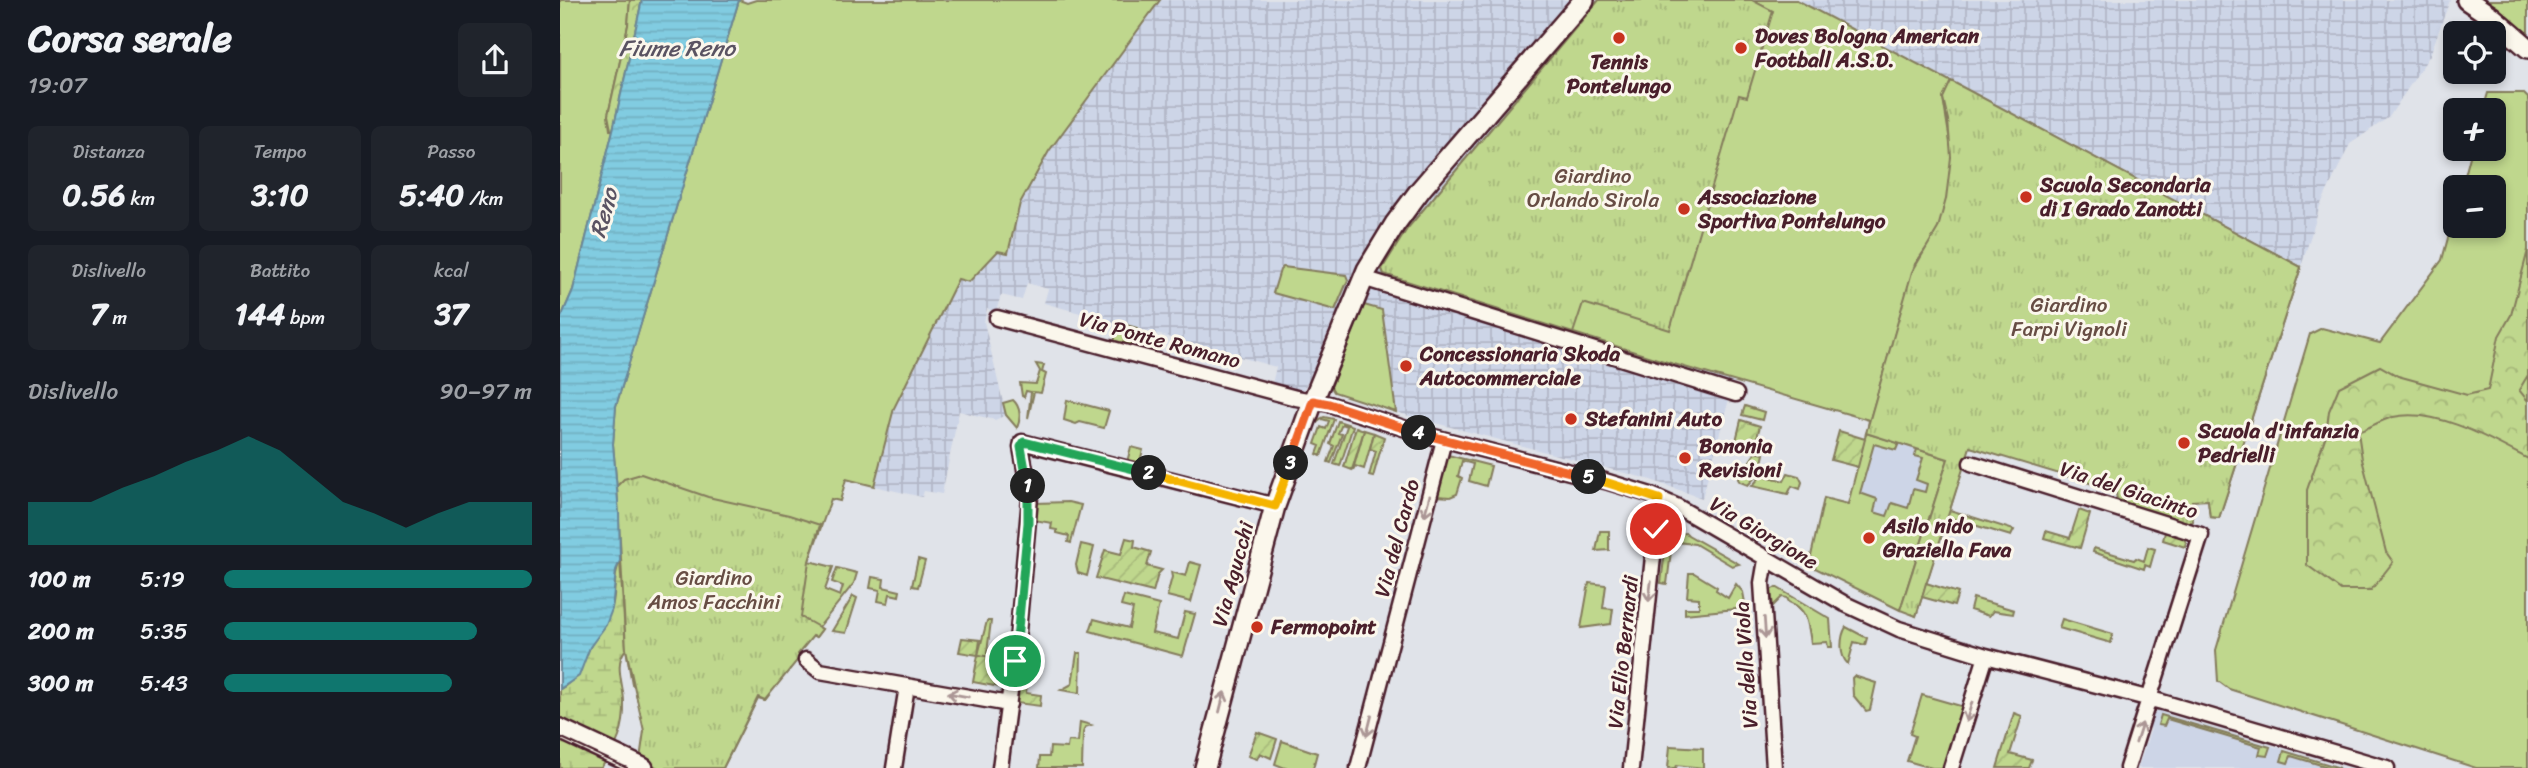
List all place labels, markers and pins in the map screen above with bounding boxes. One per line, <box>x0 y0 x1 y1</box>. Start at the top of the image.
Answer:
place label: Doves Bologna American Football A.S.D. <box>1754 17 1980 79</box>
marker: Tennis Pontelungo <box>1611 30 1627 46</box>
marker: Doves Bologna American Football A.S.D. <box>1733 40 1749 56</box>
place label: Tennis Pontelungo <box>1567 43 1672 105</box>
place label: Scuola Secondaria di I Grado Zanotti <box>2039 166 2212 228</box>
place label: Associazione Sportiva Pontelungo <box>1697 178 1886 240</box>
marker: Scuola Secondaria di I Grado Zanotti <box>2018 189 2034 205</box>
marker: Associazione Sportiva Pontelungo <box>1676 201 1692 217</box>
place label: Concessionaria Skoda Autocommerciale <box>1419 335 1620 397</box>
marker: Concessionaria Skoda Autocommerciale <box>1398 358 1414 374</box>
place label: Stefanini Auto <box>1584 400 1723 438</box>
marker: Stefanini Auto <box>1563 411 1579 427</box>
place label: Scuola d'infanzia Pedrielli <box>2197 412 2359 474</box>
pin: 4 <box>1402 416 1436 450</box>
place label: Bononia Revisioni <box>1698 427 1783 489</box>
marker: Scuola d'infanzia Pedrielli <box>2176 435 2192 451</box>
pin: 3 <box>1274 446 1308 480</box>
marker: Bononia Revisioni <box>1677 450 1693 466</box>
pin: 2 <box>1132 456 1166 490</box>
pin: 5 <box>1572 460 1606 494</box>
pin: 1 <box>1010 468 1046 504</box>
pin <box>1626 499 1686 559</box>
place label: Asilo nido Graziella Fava <box>1882 507 2012 569</box>
marker: Asilo nido Graziella Fava <box>1861 530 1877 546</box>
place label: Fermopoint <box>1270 608 1377 646</box>
marker: Fermopoint <box>1249 619 1265 635</box>
pin <box>985 631 1045 691</box>

